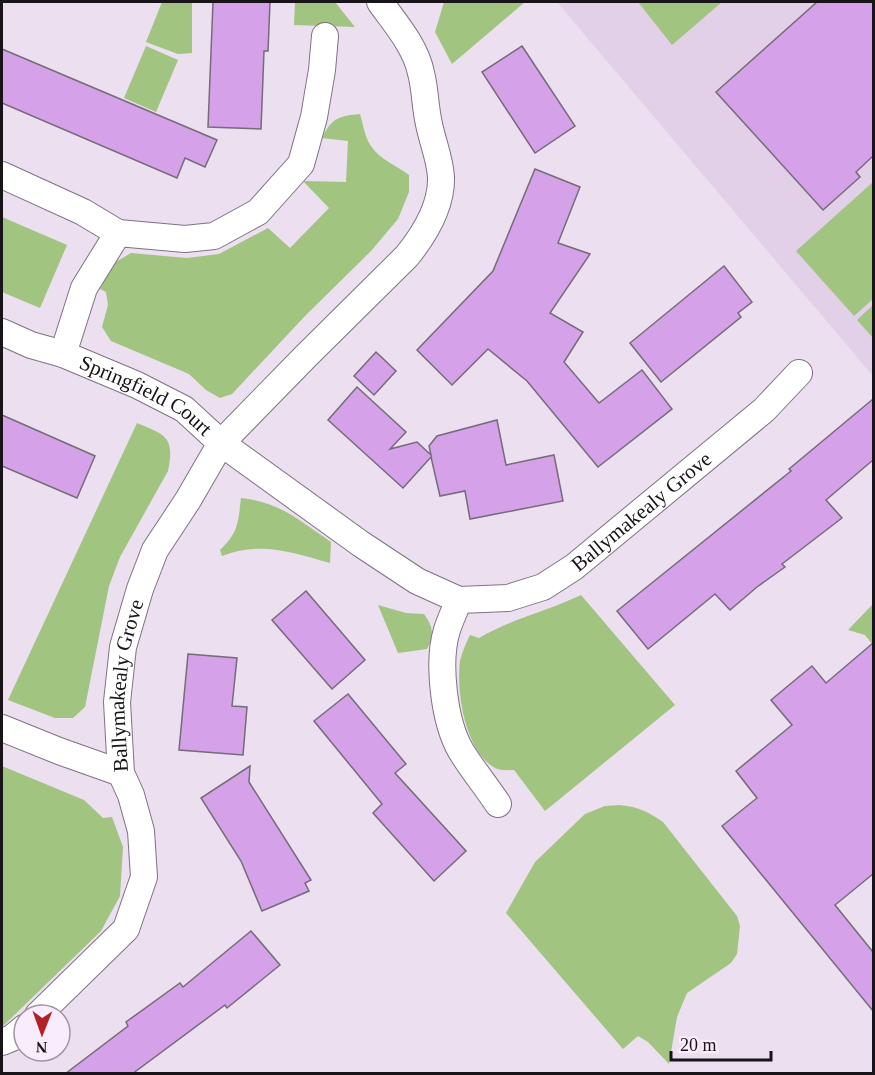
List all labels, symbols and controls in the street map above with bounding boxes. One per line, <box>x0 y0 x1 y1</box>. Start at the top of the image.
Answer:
street label: Springfield Court <box>76 350 217 441</box>
street label: Ballymakealy Grove <box>566 447 716 576</box>
street label: Ballymakealy Grove <box>105 597 148 773</box>
north arrow <box>12 1003 72 1063</box>
scale bar <box>671 1024 772 1062</box>
text: 20 m <box>680 1035 717 1055</box>
text: N <box>35 1039 48 1056</box>

